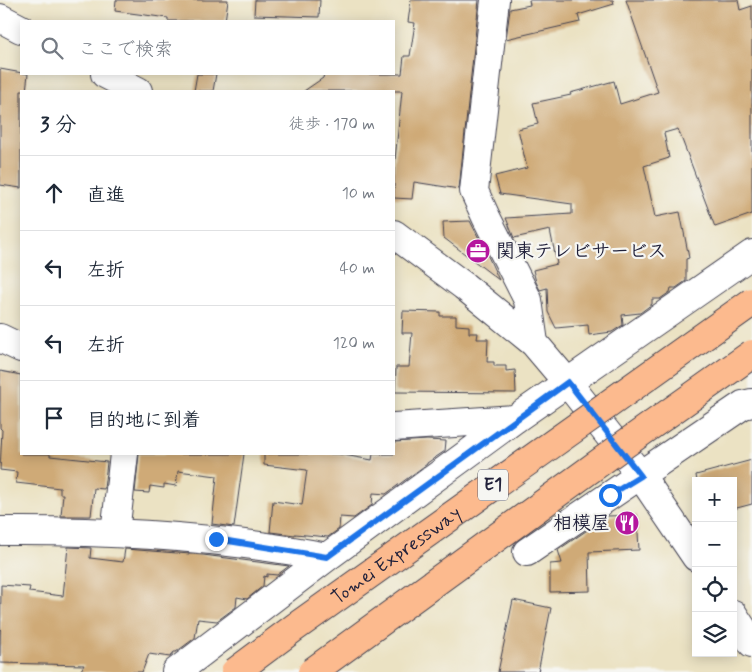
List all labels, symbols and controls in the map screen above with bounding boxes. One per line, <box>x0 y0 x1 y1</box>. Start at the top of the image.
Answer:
search box <box>20 20 395 75</box>
icon: search <box>38 34 66 62</box>
text: ここで検索 <box>78 37 173 62</box>
text: 3 分 <box>40 111 76 139</box>
text: 徒歩 · 170 m <box>289 114 375 135</box>
icon: ahead <box>40 179 68 207</box>
text: 直進 <box>87 183 125 208</box>
text: 10 m <box>342 183 375 204</box>
office icon: 関東テレビサービス <box>465 238 491 264</box>
place label: 関東テレビサービス <box>496 239 667 264</box>
icon: left <box>40 254 68 282</box>
text: 左折 <box>87 258 125 283</box>
text: 40 m <box>339 258 375 279</box>
icon: left <box>40 329 68 357</box>
text: 左折 <box>87 333 125 358</box>
text: 120 m <box>333 333 375 354</box>
icon: arrive <box>40 404 68 432</box>
text: 目的地に到着 <box>87 408 201 433</box>
road number: E1 <box>478 470 508 500</box>
map controls <box>692 477 737 657</box>
button: + <box>692 477 737 522</box>
route start <box>599 484 622 507</box>
street label: Tomei Expressway <box>326 501 467 610</box>
restaurant icon: 相模屋 <box>614 510 640 536</box>
place label: 相模屋 <box>553 511 610 536</box>
button: − <box>692 522 737 567</box>
route end <box>205 528 228 551</box>
button: locate <box>692 567 737 612</box>
button: layers <box>692 612 737 657</box>

